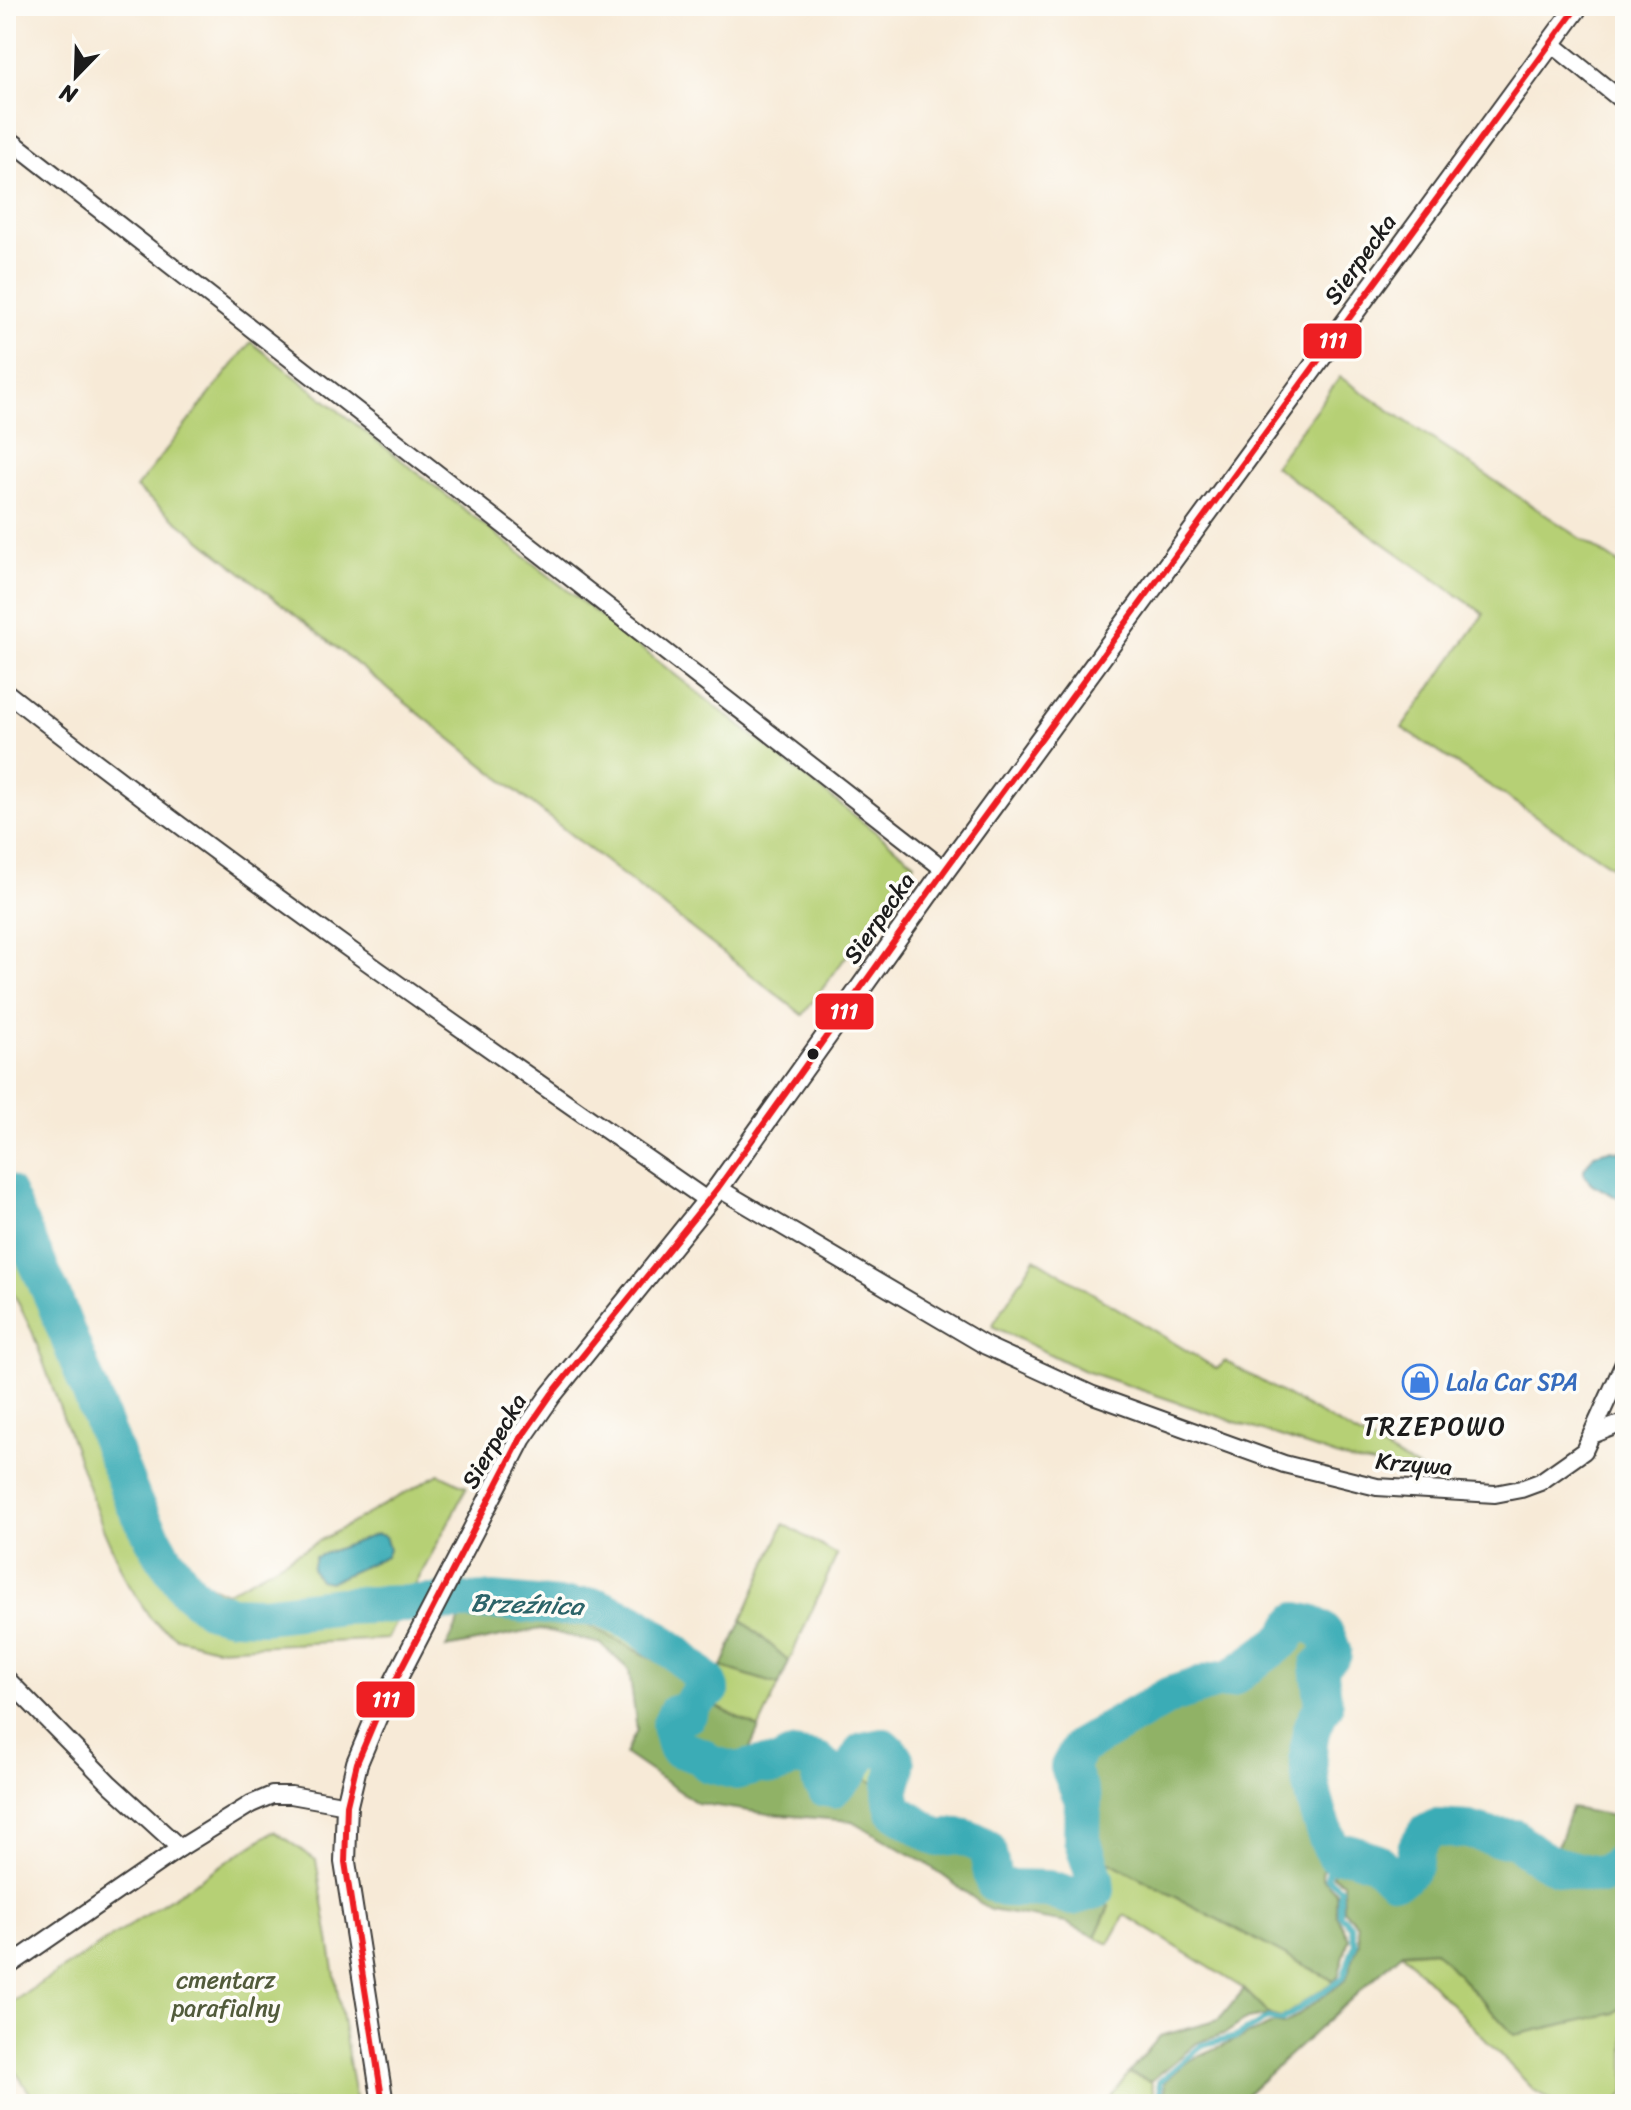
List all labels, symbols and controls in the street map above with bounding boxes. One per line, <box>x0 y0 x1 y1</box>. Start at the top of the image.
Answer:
north arrow <box>36 36 116 116</box>
text: N <box>53 73 84 115</box>
street label: Sierpecka <box>1312 204 1408 314</box>
text: 111 <box>1319 321 1348 360</box>
line badge: 111 <box>1302 322 1363 360</box>
street label: Sierpecka <box>832 863 926 973</box>
line badge: 111 <box>814 992 875 1031</box>
text: 111 <box>830 992 859 1031</box>
unlabelled marker <box>805 1046 821 1062</box>
place label: Lala Car SPA <box>1446 1361 1578 1403</box>
shop icon: Lala Car SPA <box>1401 1363 1439 1401</box>
street label: Sierpecka <box>450 1385 538 1497</box>
district label: TRZEPOWO <box>1363 1403 1507 1449</box>
street label: Krzywa <box>1374 1440 1454 1488</box>
water label: Brzeźnica <box>470 1579 587 1629</box>
line badge: 111 <box>355 1680 416 1719</box>
text: 111 <box>372 1680 401 1719</box>
park label: cmentarz parafialny <box>171 1959 281 2029</box>

